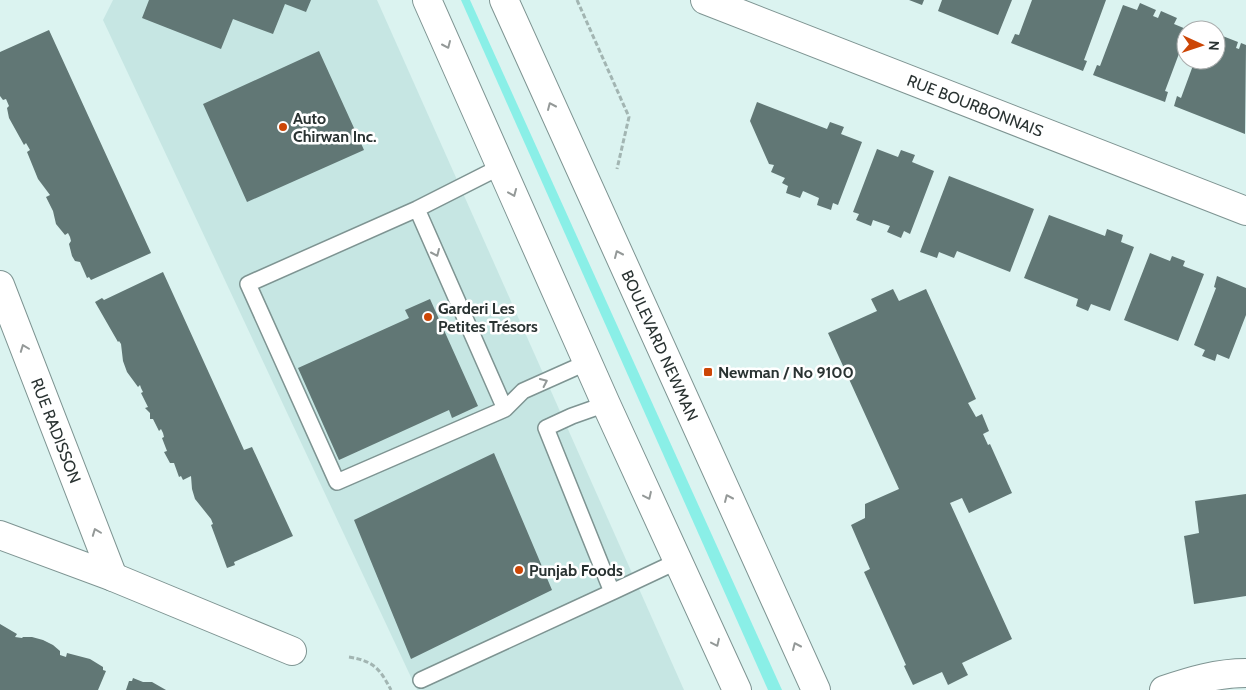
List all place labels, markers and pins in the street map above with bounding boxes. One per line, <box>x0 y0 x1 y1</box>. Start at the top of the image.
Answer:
place label: Auto Chirwan Inc. <box>293 109 377 146</box>
marker: Auto Chirwan Inc. <box>277 121 289 133</box>
place label: Garderi Les Petites Trésors <box>438 299 538 336</box>
marker: Garderi Les Petites Trésors <box>422 311 434 323</box>
place label: Newman / No 9100 <box>718 363 854 382</box>
marker: Newman / No 9100 <box>702 366 714 378</box>
place label: Punjab Foods <box>529 561 623 580</box>
marker: Punjab Foods <box>513 564 525 576</box>

